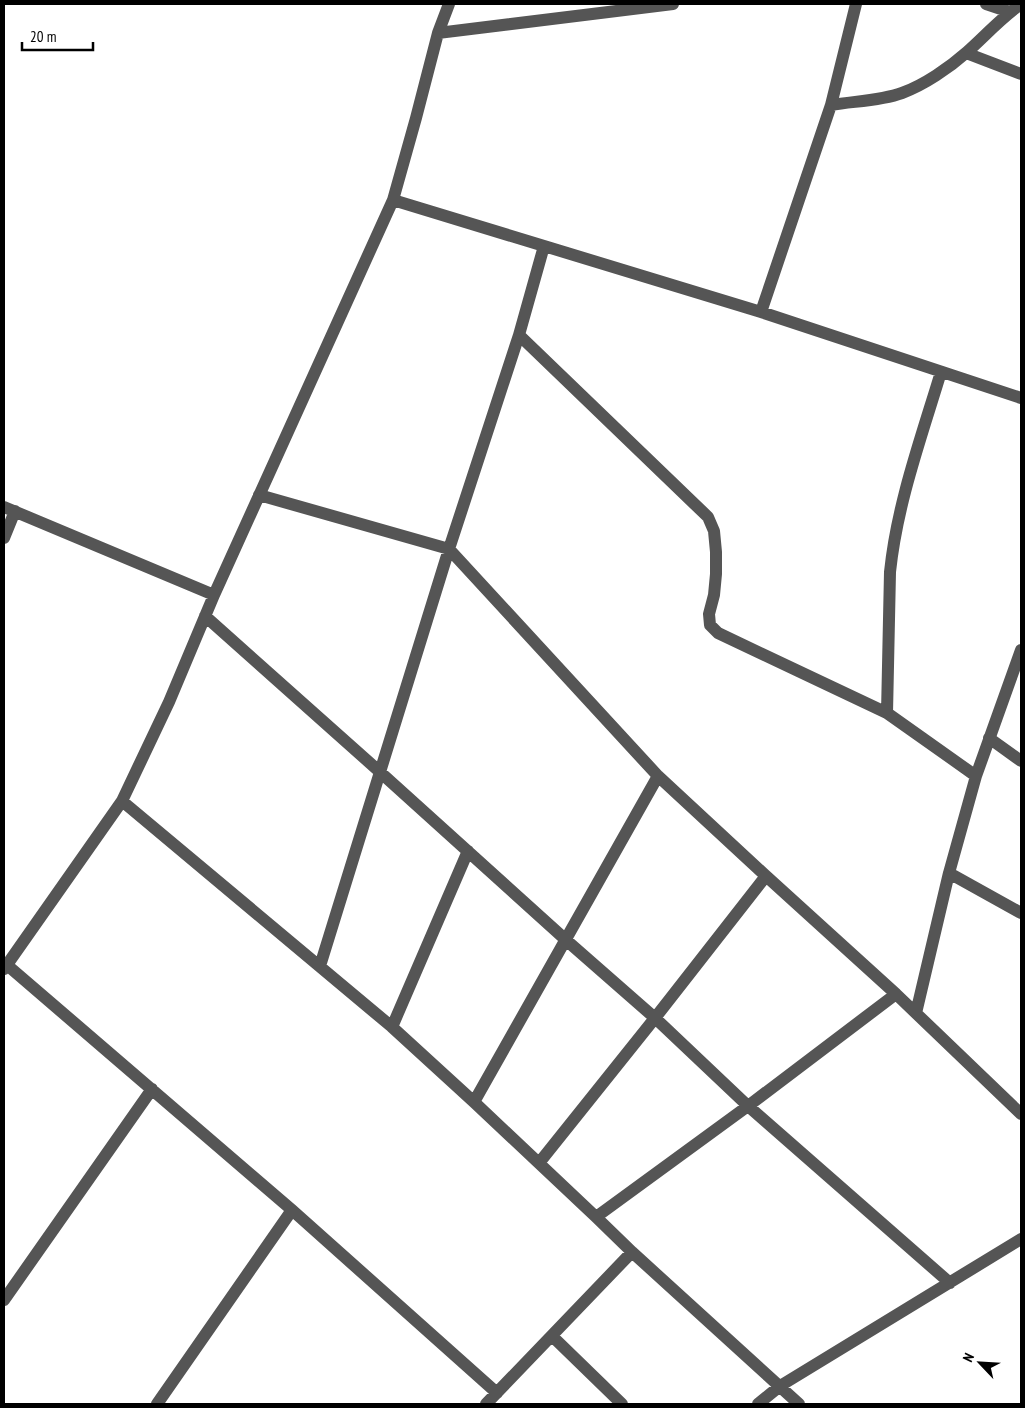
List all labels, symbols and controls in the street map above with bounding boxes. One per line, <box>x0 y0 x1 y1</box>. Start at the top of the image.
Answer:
scale bar <box>22 20 94 52</box>
text: 20 m <box>30 27 56 46</box>
north arrow <box>955 1338 1005 1388</box>
text: N <box>958 1350 978 1365</box>

